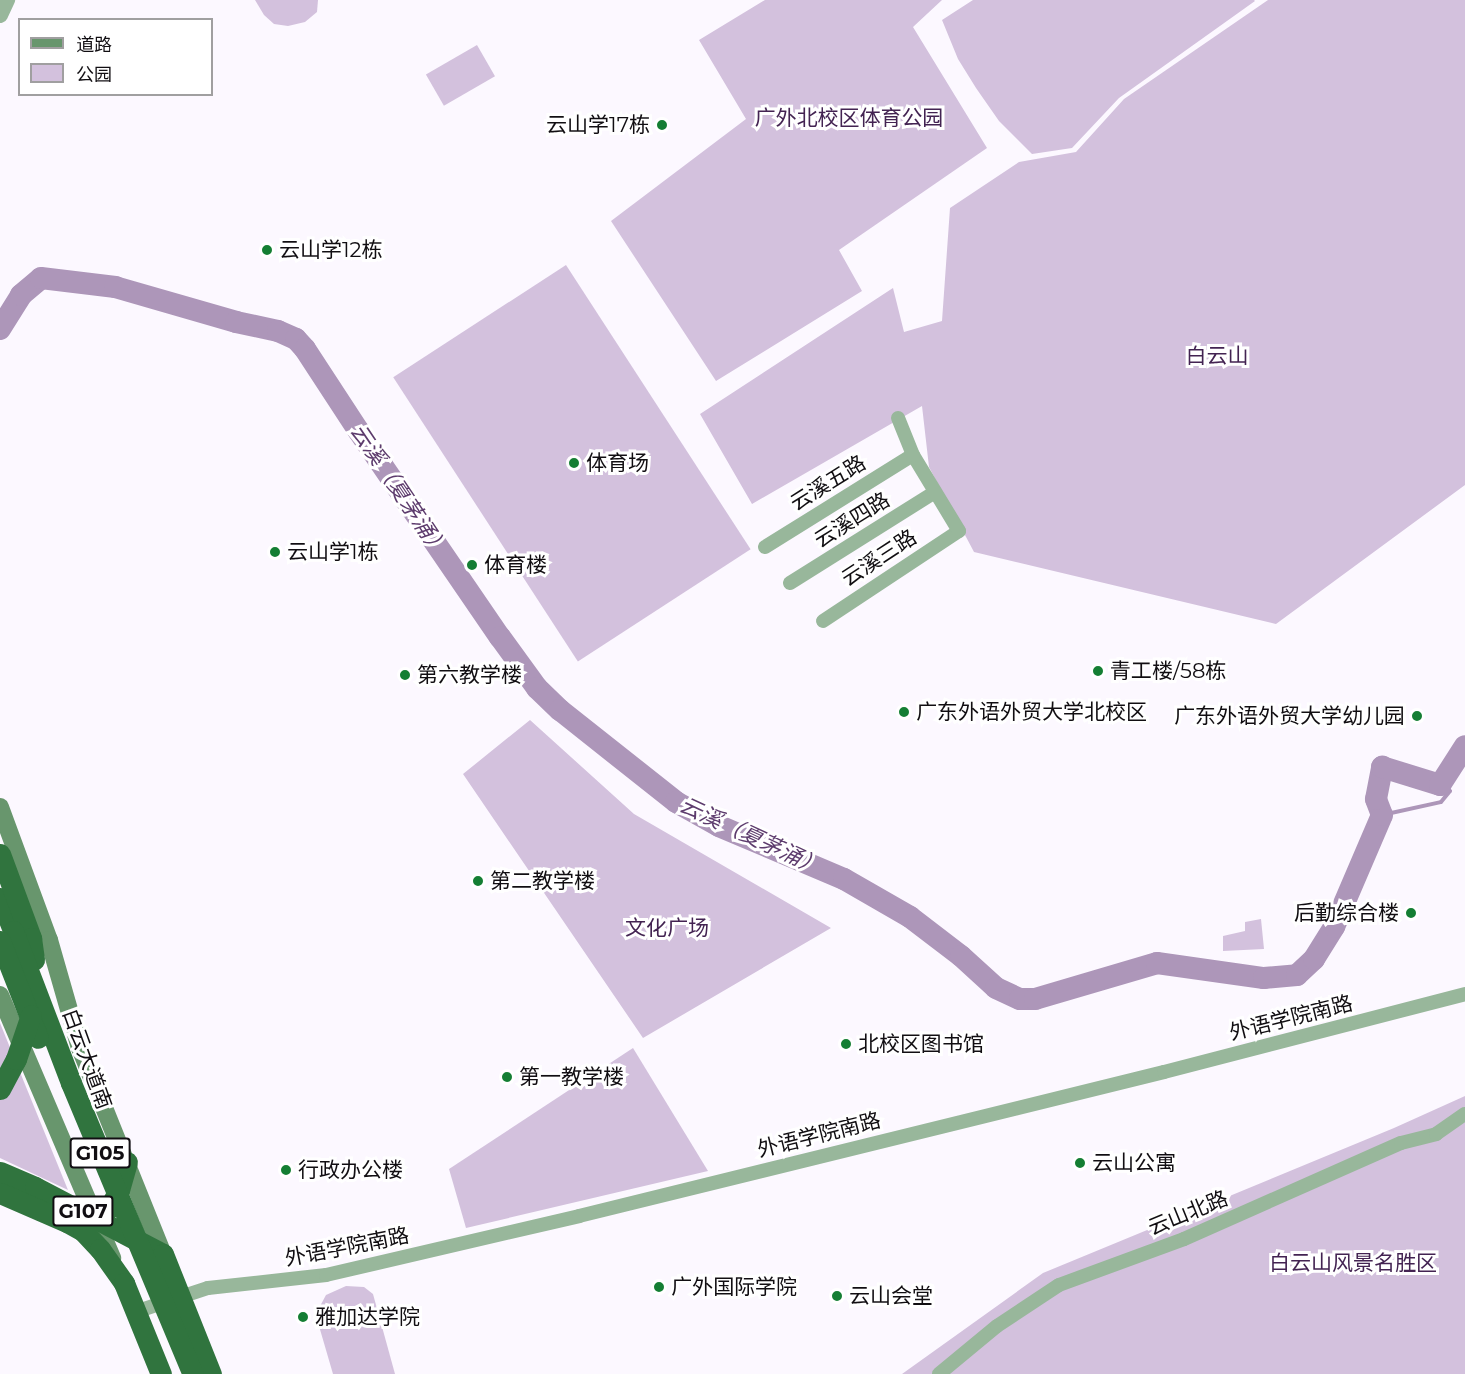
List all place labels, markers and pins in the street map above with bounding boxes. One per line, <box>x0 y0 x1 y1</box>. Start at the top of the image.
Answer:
place label: 云山学17栋 <box>546 112 650 138</box>
marker: 云山学17栋 <box>655 118 669 132</box>
place label: 云山学12栋 <box>279 237 383 263</box>
marker: 云山学12栋 <box>260 243 274 257</box>
place label: 体育场 <box>586 450 649 476</box>
marker: 体育场 <box>567 456 581 470</box>
place label: 云山学1栋 <box>287 539 379 565</box>
marker: 云山学1栋 <box>268 545 282 559</box>
place label: 体育楼 <box>484 552 547 578</box>
marker: 体育楼 <box>465 558 479 572</box>
place label: 青工楼/58栋 <box>1110 658 1226 684</box>
place label: 第六教学楼 <box>417 662 522 688</box>
marker: 青工楼/58栋 <box>1091 664 1105 678</box>
marker: 第六教学楼 <box>398 668 412 682</box>
place label: 广东外语外贸大学北校区 <box>916 699 1147 725</box>
place label: 广东外语外贸大学幼儿园 <box>1174 703 1405 729</box>
marker: 广东外语外贸大学北校区 <box>897 705 911 719</box>
marker: 广东外语外贸大学幼儿园 <box>1410 709 1424 723</box>
place label: 第二教学楼 <box>490 868 595 894</box>
marker: 第二教学楼 <box>471 874 485 888</box>
place label: 后勤综合楼 <box>1294 900 1399 926</box>
marker: 后勤综合楼 <box>1404 906 1418 920</box>
place label: 北校区图书馆 <box>858 1031 984 1057</box>
marker: 北校区图书馆 <box>839 1037 853 1051</box>
place label: 第一教学楼 <box>519 1064 624 1090</box>
marker: 第一教学楼 <box>500 1070 514 1084</box>
place label: 云山公寓 <box>1092 1150 1176 1176</box>
marker: 云山公寓 <box>1073 1156 1087 1170</box>
place label: 行政办公楼 <box>298 1157 403 1183</box>
marker: 行政办公楼 <box>279 1163 293 1177</box>
place label: 广外国际学院 <box>671 1274 797 1300</box>
marker: 广外国际学院 <box>652 1280 666 1294</box>
place label: 云山会堂 <box>849 1283 933 1309</box>
marker: 云山会堂 <box>830 1289 844 1303</box>
place label: 雅加达学院 <box>315 1304 420 1330</box>
marker: 雅加达学院 <box>296 1310 310 1324</box>

